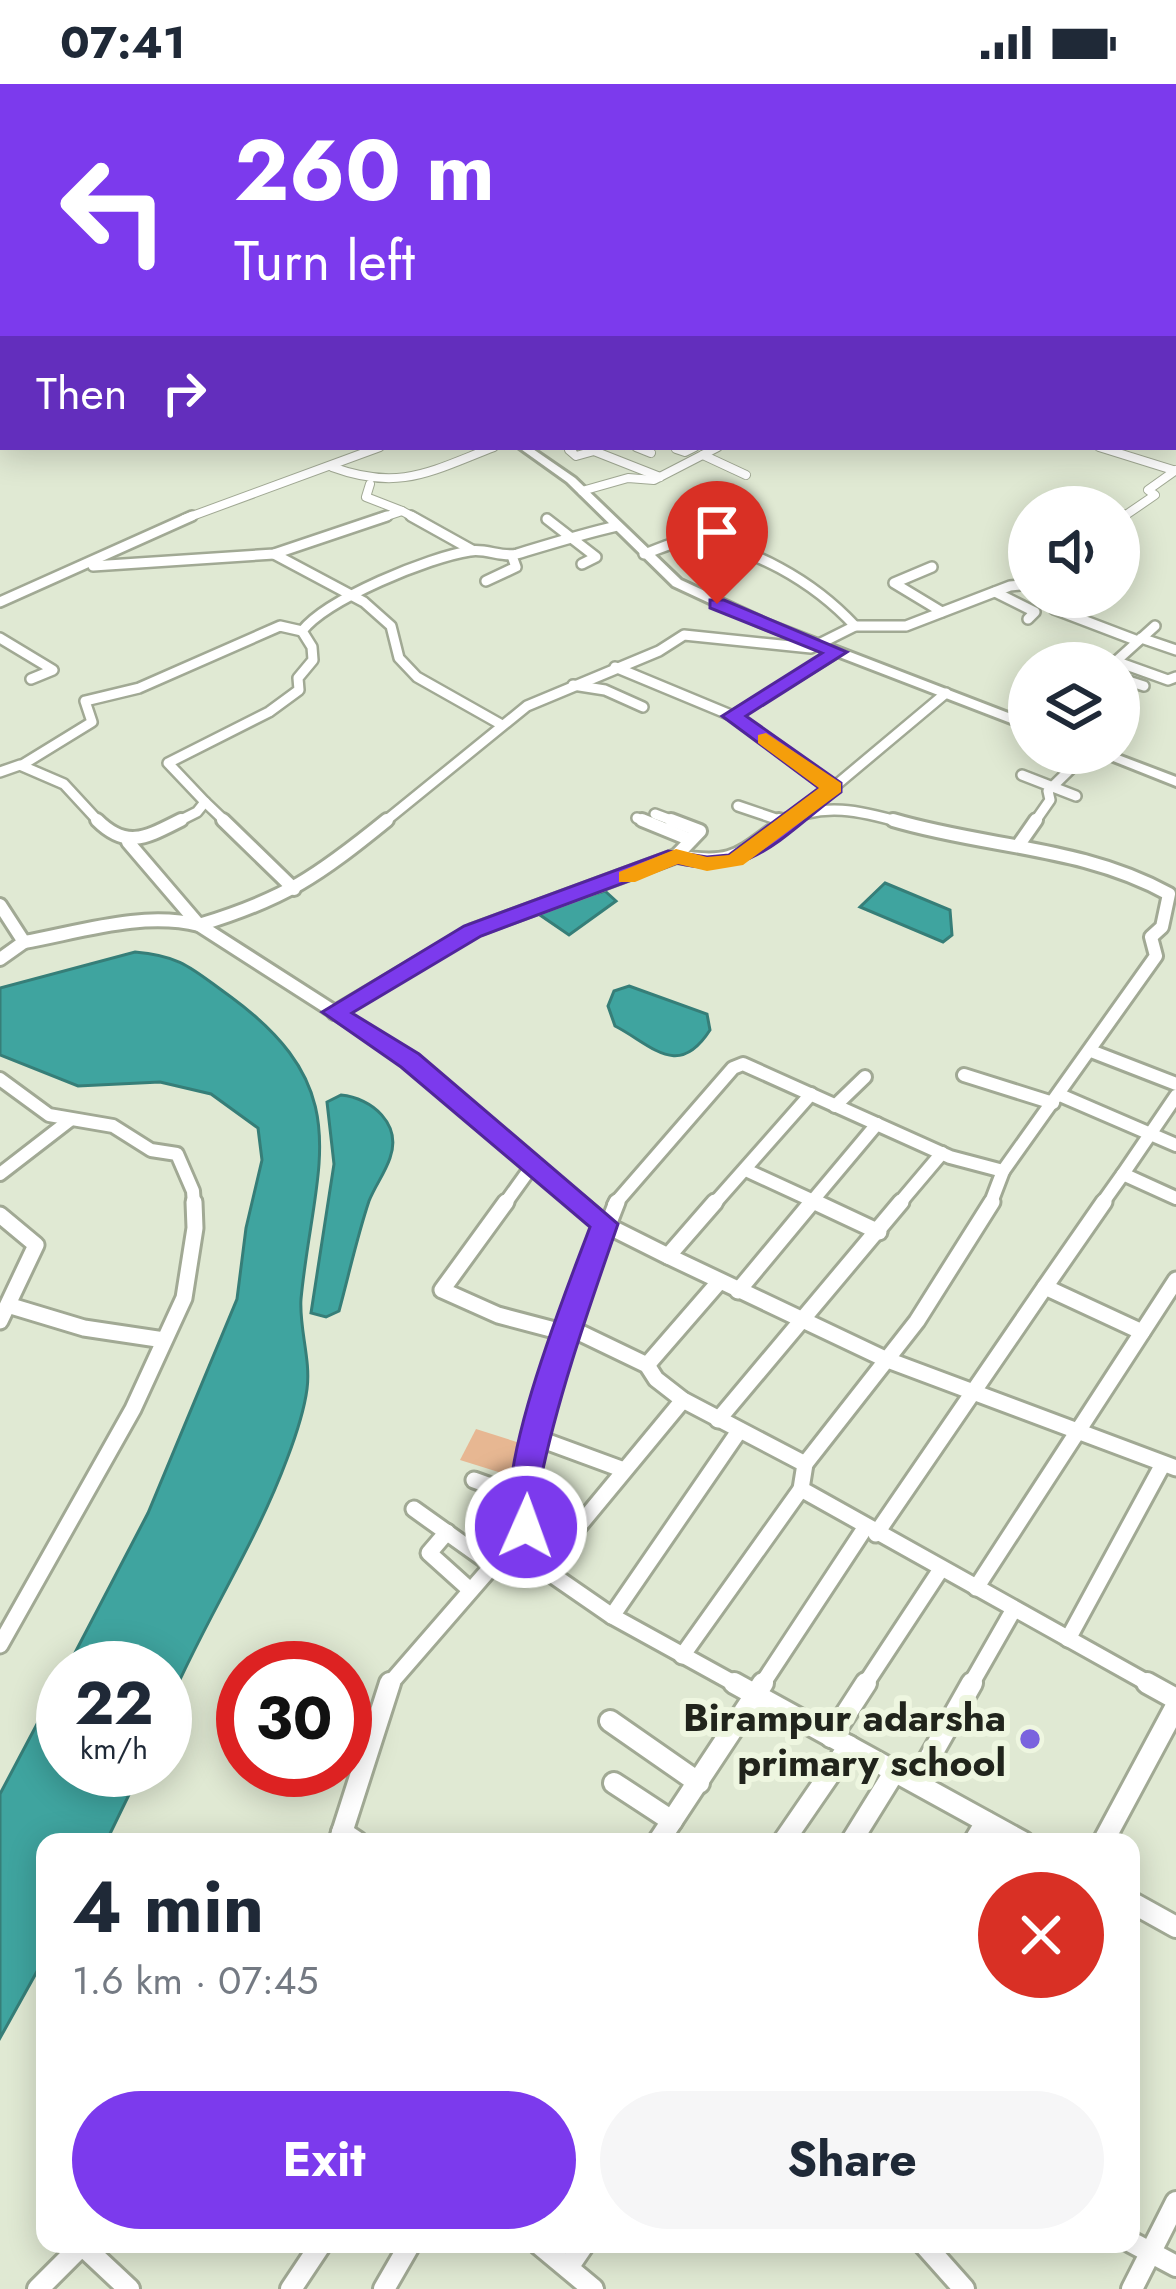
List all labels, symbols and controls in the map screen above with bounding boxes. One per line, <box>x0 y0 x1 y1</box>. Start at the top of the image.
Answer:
text: 07:41 <box>60 10 186 75</box>
text: 260 m <box>234 110 495 232</box>
icon: left <box>36 132 192 288</box>
text: Turn left <box>234 222 415 300</box>
icon: right <box>151 360 217 426</box>
text: Then <box>36 361 127 426</box>
pin <box>666 481 768 604</box>
map controls <box>1008 486 1140 774</box>
button: sound <box>1008 486 1140 618</box>
icon: arrive <box>684 499 750 565</box>
button: layers <box>1008 642 1140 774</box>
position arrow <box>463 1464 589 1590</box>
speed limit sign: 30 <box>216 1641 372 1797</box>
text: 22 <box>75 1660 153 1747</box>
place label: Birampur adarsha primary school <box>683 1689 1006 1791</box>
marker: Birampur adarsha primary school <box>1017 1726 1043 1752</box>
text: km/h <box>80 1727 148 1770</box>
text: 4 min <box>72 1855 264 1959</box>
button: close <box>978 1872 1104 1998</box>
text: 1.6 km · 07:45 <box>72 1952 318 2009</box>
button: Exit <box>72 2091 576 2229</box>
button: Share <box>600 2091 1104 2229</box>

